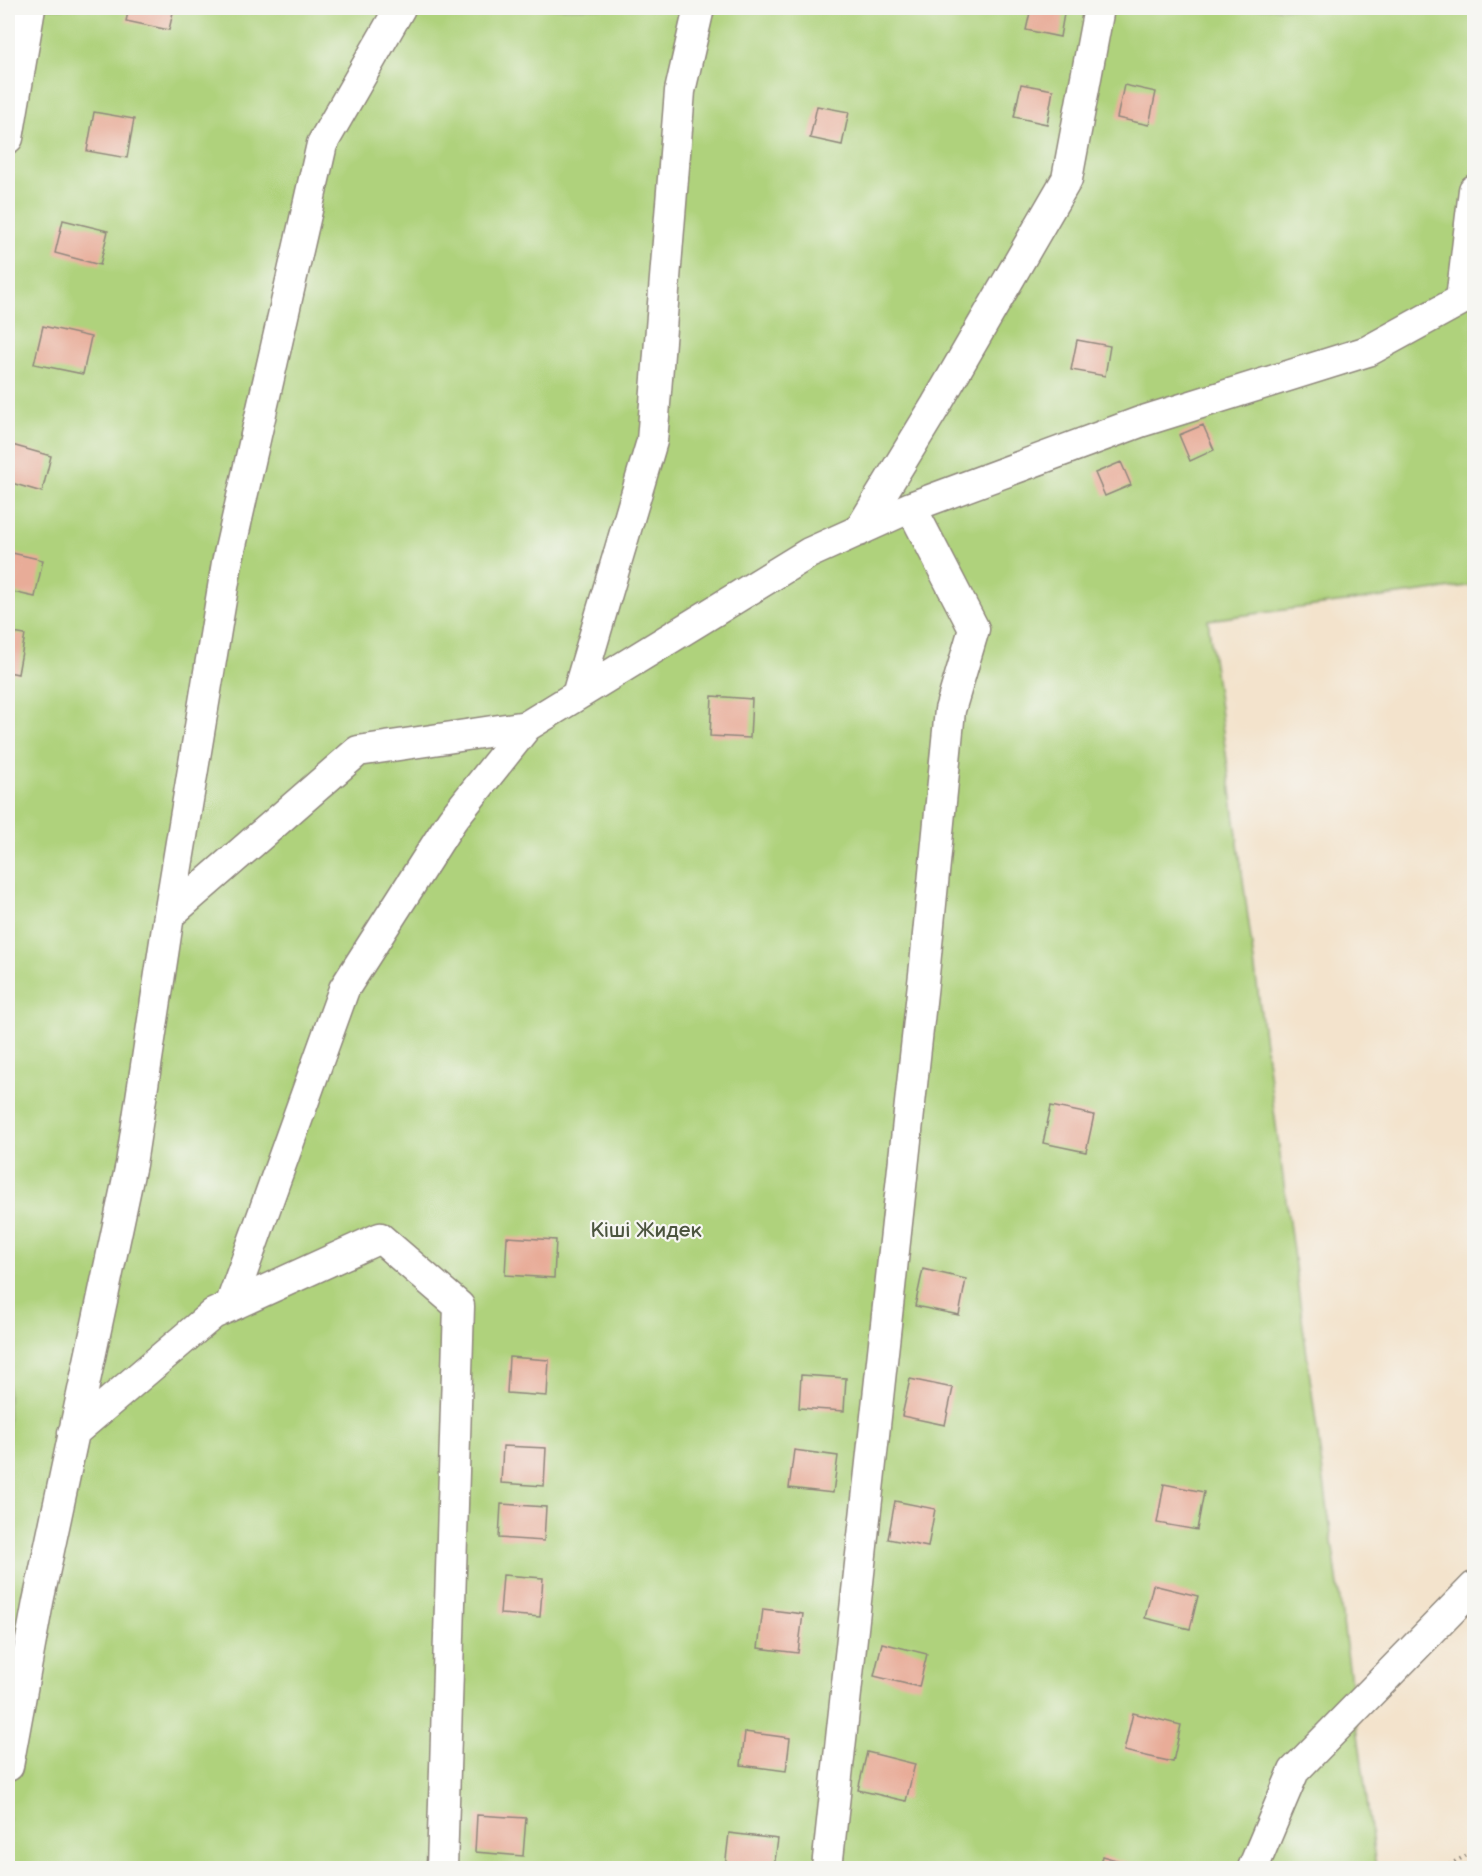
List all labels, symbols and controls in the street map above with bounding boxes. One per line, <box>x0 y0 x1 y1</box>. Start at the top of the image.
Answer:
park label: Кіші Жидек <box>590 1218 702 1243</box>

